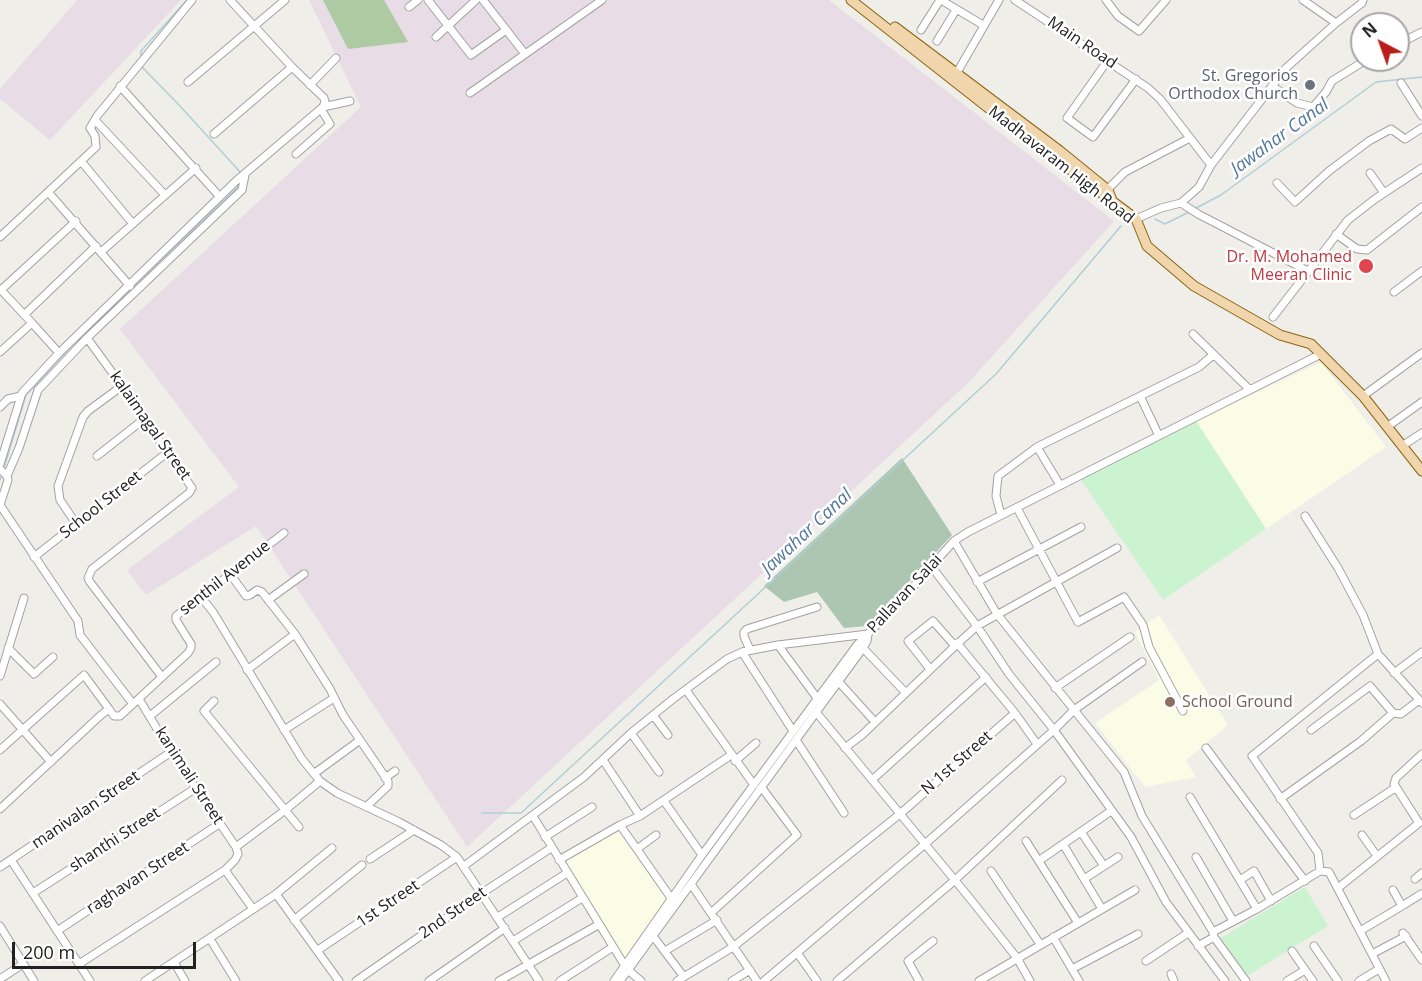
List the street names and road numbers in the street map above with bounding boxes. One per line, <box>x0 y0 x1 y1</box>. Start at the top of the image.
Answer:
street label: Main Road <box>1044 13 1120 73</box>
street label: Madhavaram High Road <box>984 102 1138 228</box>
street label: kalaimagal Street <box>105 368 195 484</box>
street label: School Street <box>56 467 146 543</box>
street label: senthil Avenue <box>176 537 274 619</box>
street label: Pallavan Salai <box>864 551 946 637</box>
street label: kanimali Street <box>151 724 227 828</box>
street label: N 1st Street <box>918 727 996 799</box>
street label: manivalan Street <box>28 767 144 853</box>
street label: shanthi Street <box>66 803 164 877</box>
street label: raghavan Street <box>83 838 193 918</box>
street label: 1st Street <box>353 876 423 932</box>
street label: 2nd Street <box>416 883 490 943</box>

